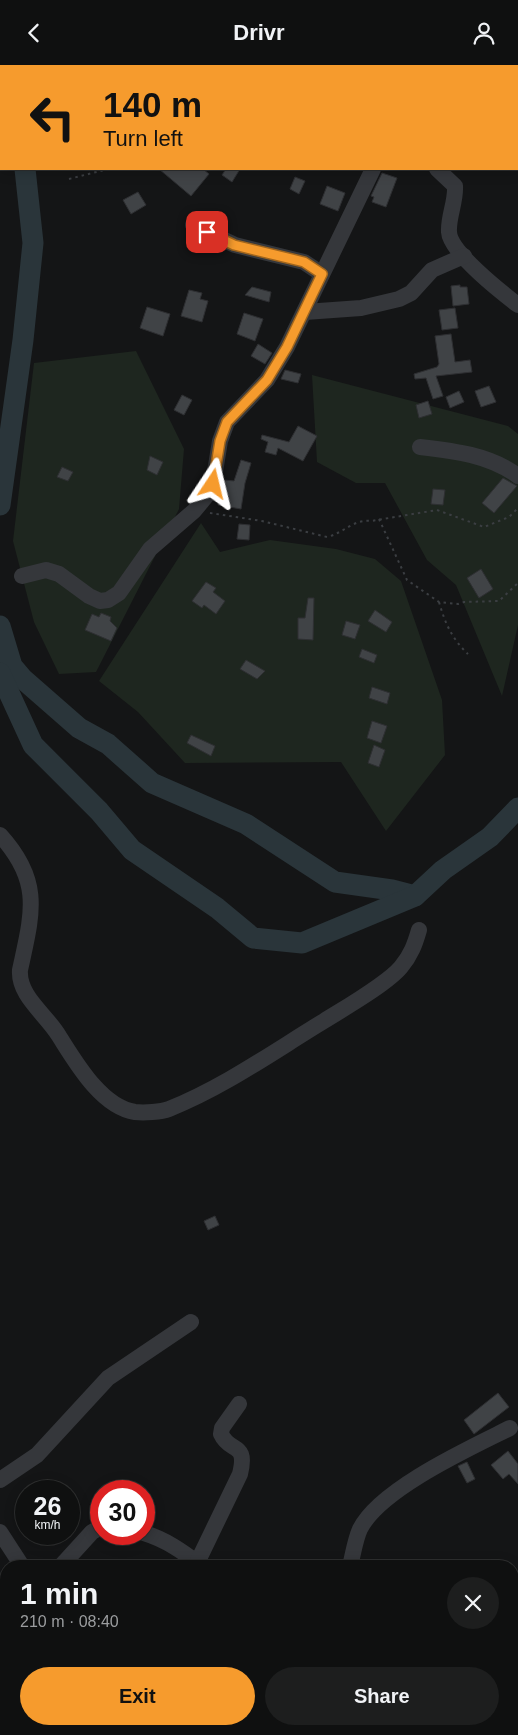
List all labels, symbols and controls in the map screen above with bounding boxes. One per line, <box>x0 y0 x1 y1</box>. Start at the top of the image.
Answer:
icon: back <box>20 19 48 47</box>
icon: person <box>470 19 498 47</box>
text: Drivr <box>233 20 285 45</box>
icon: left <box>20 85 85 150</box>
text: 140 m <box>103 85 202 124</box>
text: Turn left <box>103 126 183 151</box>
pin <box>186 211 228 253</box>
icon: arrive <box>193 218 221 246</box>
position arrow <box>186 457 238 509</box>
speed limit sign: 30 <box>90 1480 155 1545</box>
text: 26 <box>34 1492 61 1520</box>
text: km/h <box>34 1518 61 1532</box>
text: 1 min <box>20 1577 98 1610</box>
button: close <box>447 1577 499 1629</box>
text: 210 m · 08:40 <box>20 1613 119 1630</box>
button: Exit <box>20 1667 255 1725</box>
button: Share <box>265 1667 499 1725</box>

